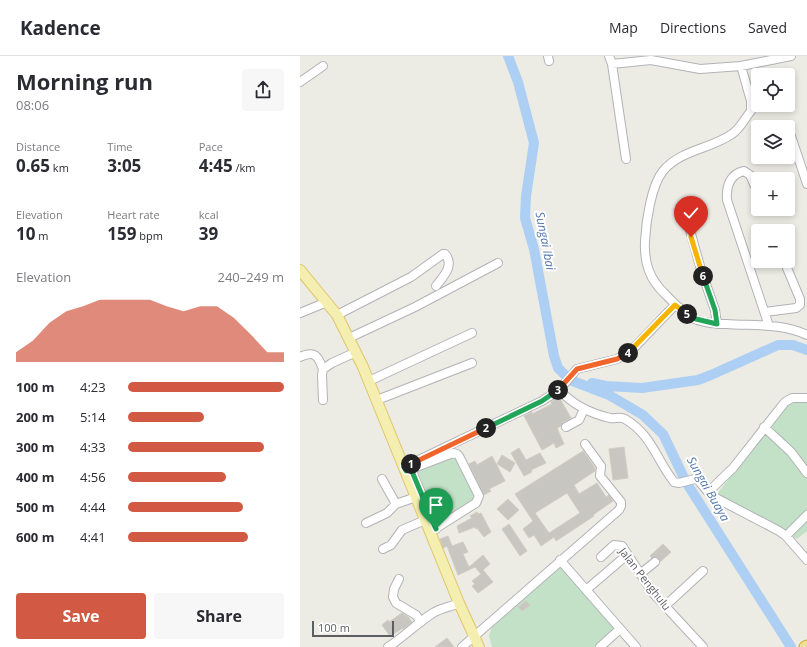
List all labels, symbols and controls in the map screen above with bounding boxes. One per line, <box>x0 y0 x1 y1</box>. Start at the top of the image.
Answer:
text: Kadence <box>20 15 101 41</box>
text: Map <box>609 18 638 37</box>
text: Directions <box>660 18 726 37</box>
text: Saved <box>748 18 787 37</box>
text: Morning run <box>16 66 153 96</box>
map controls <box>751 68 795 268</box>
button: locate <box>751 68 795 112</box>
button: share <box>242 69 284 111</box>
text: 08:06 <box>16 96 49 114</box>
button: layers <box>751 120 795 164</box>
text: Distance <box>16 139 60 154</box>
text: Time <box>107 139 133 154</box>
text: Pace <box>199 139 223 154</box>
text: 0.65 <box>16 154 50 177</box>
text: 3:05 <box>107 154 141 177</box>
text: 4:45 <box>199 154 233 177</box>
text: km <box>50 160 69 175</box>
text: /km <box>233 160 256 175</box>
button: + <box>751 172 795 216</box>
pin <box>674 196 708 237</box>
icon: check <box>680 202 702 224</box>
text: Elevation <box>16 207 63 222</box>
text: Heart rate <box>107 207 160 222</box>
text: kcal <box>199 207 219 222</box>
water label: Sungai Ibai <box>532 210 560 272</box>
text: 10 <box>16 222 35 245</box>
text: 159 <box>107 222 137 245</box>
text: 39 <box>199 222 218 245</box>
button: − <box>751 224 795 268</box>
text: m <box>35 228 49 243</box>
text: bpm <box>137 228 163 243</box>
pin: 6 <box>693 266 713 286</box>
text: Elevation <box>16 268 71 286</box>
text: 240–249 m <box>217 268 284 286</box>
text: 6 <box>700 268 706 283</box>
pin: 5 <box>677 304 697 324</box>
text: 5 <box>684 306 690 321</box>
pin: 4 <box>618 343 638 363</box>
text: 4 <box>625 345 631 360</box>
text: 100 m <box>16 378 54 396</box>
text: 4:23 <box>80 378 106 396</box>
pin: 3 <box>548 380 568 400</box>
text: 3 <box>555 382 561 397</box>
text: 200 m <box>16 408 54 426</box>
text: 5:14 <box>80 408 106 426</box>
pin: 2 <box>476 418 496 438</box>
text: 2 <box>483 420 489 435</box>
text: 300 m <box>16 438 54 456</box>
text: 4:33 <box>80 438 106 456</box>
water label: Sungai Buaya <box>683 453 734 524</box>
pin: 1 <box>401 454 421 474</box>
text: 1 <box>408 456 414 471</box>
text: 400 m <box>16 468 54 486</box>
text: 4:56 <box>80 468 106 486</box>
pin <box>419 488 453 529</box>
icon: arrive <box>425 494 447 516</box>
text: 500 m <box>16 498 54 516</box>
text: 4:44 <box>80 498 106 516</box>
text: 600 m <box>16 528 54 546</box>
text: 4:41 <box>80 528 106 546</box>
street label: Jalan Penghulu <box>615 543 675 613</box>
button: Save <box>16 593 146 639</box>
button: Share <box>154 593 284 639</box>
scale bar <box>312 619 394 638</box>
text: 100 m <box>318 620 350 635</box>

